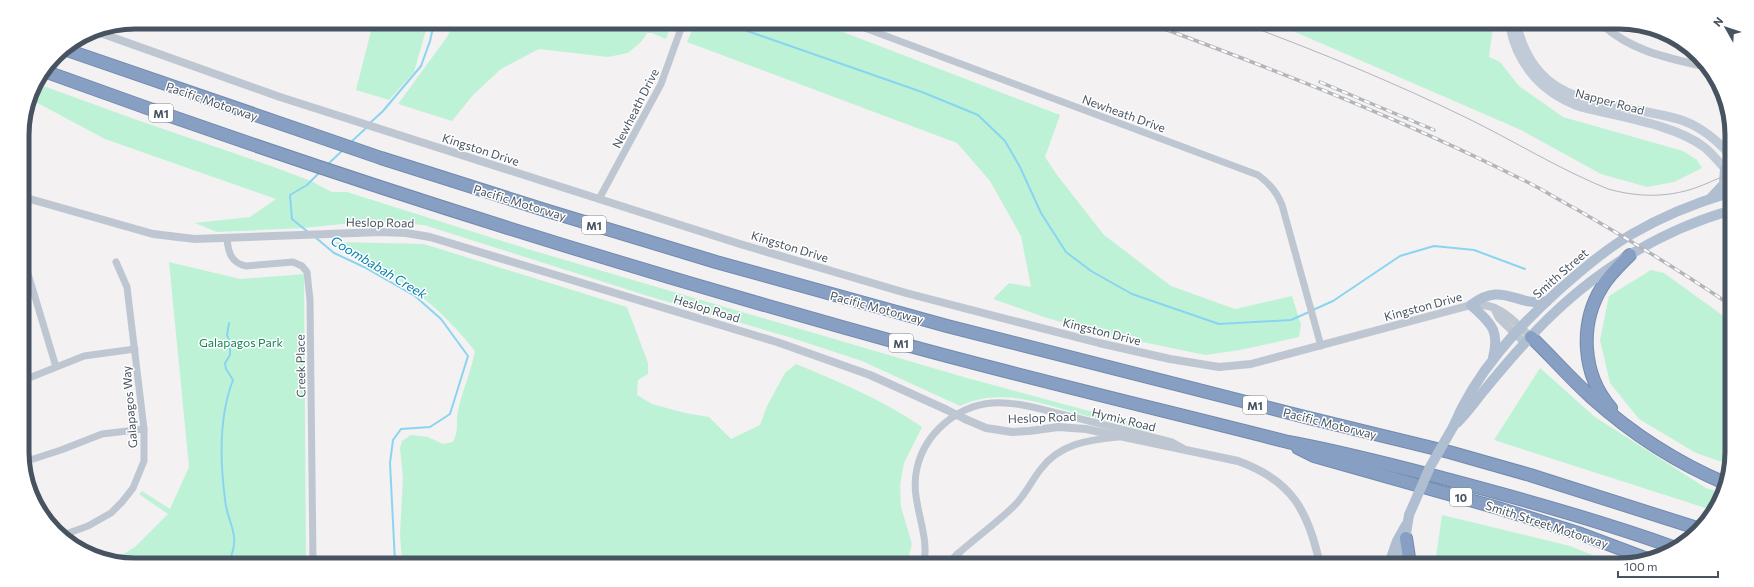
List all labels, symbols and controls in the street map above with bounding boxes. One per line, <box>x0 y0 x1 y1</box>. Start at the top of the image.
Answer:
north arrow <box>1706 8 1746 48</box>
text: N <box>1710 14 1725 29</box>
street label: Newheath Drive <box>609 66 661 150</box>
street label: Pacific Motorway <box>164 79 260 123</box>
street label: Napper Road <box>1574 85 1646 117</box>
street label: Newheath Drive <box>1081 91 1167 135</box>
road number: M1 <box>149 104 173 122</box>
street label: Kingston Drive <box>441 130 521 168</box>
street label: Pacific Motorway <box>472 181 568 223</box>
street label: Heslop Road <box>346 214 414 230</box>
road number: M1 <box>582 216 606 234</box>
street label: Kingston Drive <box>750 228 830 264</box>
water label: Coombabah Creek <box>328 232 431 303</box>
street label: Smith Street <box>1530 245 1591 301</box>
street label: Pacific Motorway <box>829 288 925 326</box>
street label: Kingston Drive <box>1382 289 1464 323</box>
street label: Heslop Road <box>672 291 742 325</box>
street label: Kingston Drive <box>1061 315 1143 347</box>
street label: Creek Place <box>292 334 308 398</box>
road number: M1 <box>889 334 913 352</box>
park label: Galapagos Park <box>199 335 284 349</box>
street label: Galapagos Way <box>118 365 140 449</box>
road number: M1 <box>1243 396 1267 414</box>
street label: Hymix Road <box>1091 404 1158 434</box>
street label: Pacific Motorway <box>1282 405 1378 441</box>
street label: Heslop Road <box>1008 409 1077 425</box>
road number: 10 <box>1450 488 1472 506</box>
street label: Smith Street Motorway <box>1484 498 1610 550</box>
scale bar <box>1618 553 1718 579</box>
text: 100 m <box>1624 559 1658 573</box>

